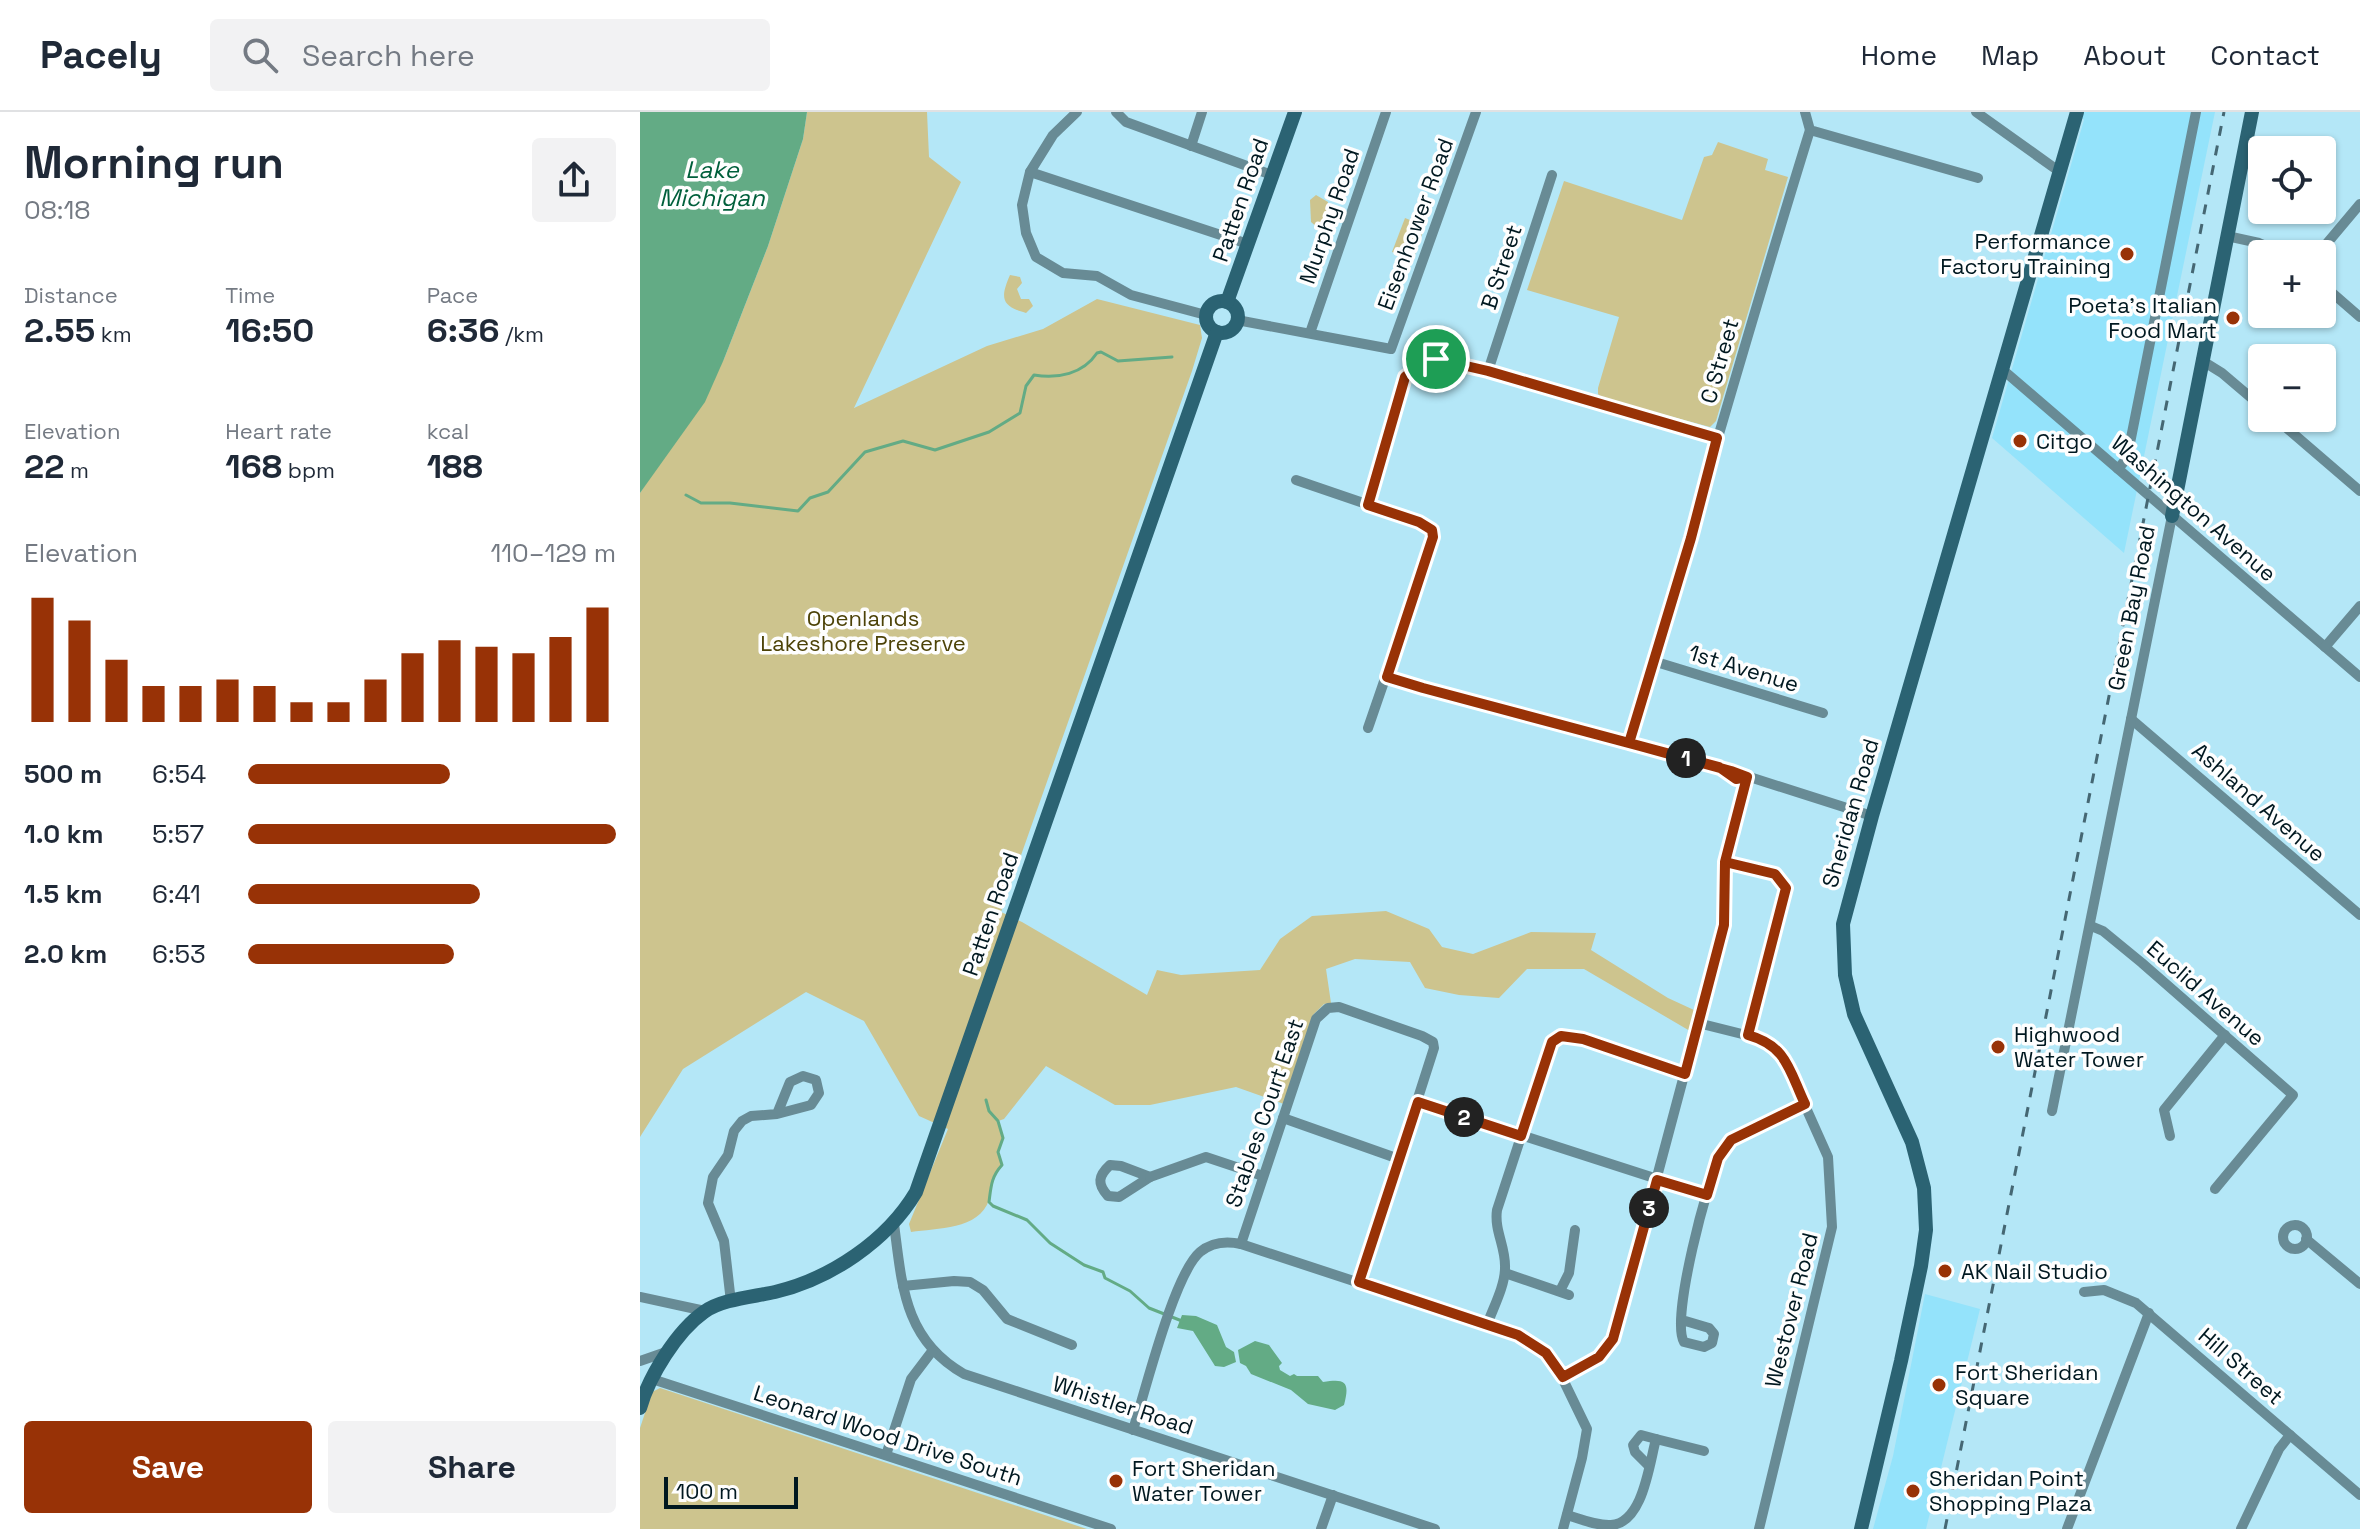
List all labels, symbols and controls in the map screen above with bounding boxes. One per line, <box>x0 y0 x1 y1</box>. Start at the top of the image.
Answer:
search box <box>210 19 770 91</box>
text: Pacely <box>40 31 162 79</box>
icon: search <box>238 33 282 77</box>
text: Search here <box>302 36 475 75</box>
text: Home <box>1861 37 1937 73</box>
text: Map <box>1981 37 2039 73</box>
text: About <box>2083 37 2166 73</box>
text: Contact <box>2210 37 2320 73</box>
street label: Patten Road <box>1206 134 1274 266</box>
street label: Eisenhower Road <box>1371 134 1459 314</box>
text: Morning run <box>24 135 284 191</box>
map controls <box>2248 136 2336 432</box>
button: locate <box>2248 136 2336 224</box>
button: share <box>532 138 616 222</box>
street label: Murphy Road <box>1293 145 1365 287</box>
water label: Lake Michigan <box>659 154 766 213</box>
text: 08:18 <box>24 193 91 227</box>
street label: B Street <box>1474 221 1528 313</box>
place label: Performance Factory Training <box>1940 227 2111 280</box>
button: + <box>2248 240 2336 328</box>
marker: Performance Factory Training <box>2118 245 2136 263</box>
text: Distance <box>24 281 118 309</box>
text: Time <box>225 281 275 309</box>
text: Pace <box>427 281 478 309</box>
place label: Poeta's Italian Food Mart <box>2068 291 2217 344</box>
text: 2.55 <box>24 309 95 352</box>
text: 16:50 <box>225 309 314 352</box>
text: 6:36 <box>427 309 499 352</box>
marker: Poeta's Italian Food Mart <box>2224 309 2242 327</box>
street label: C Street <box>1694 315 1744 407</box>
text: km <box>95 320 132 348</box>
text: /km <box>499 320 544 348</box>
pin <box>1402 325 1470 393</box>
icon: arrive <box>1414 337 1458 381</box>
button: − <box>2248 344 2336 432</box>
text: Elevation <box>24 417 120 445</box>
text: Heart rate <box>225 417 332 445</box>
text: kcal <box>427 417 469 445</box>
place label: Citgo <box>2036 427 2093 455</box>
street label: Washington Avenue <box>2106 429 2282 587</box>
marker: Citgo <box>2011 432 2029 450</box>
text: 22 <box>24 445 64 488</box>
text: 168 <box>225 445 282 488</box>
text: 188 <box>427 445 483 488</box>
text: m <box>64 456 89 484</box>
text: bpm <box>282 456 335 484</box>
street label: Green Bay Road <box>2101 523 2161 693</box>
text: Elevation <box>24 536 138 570</box>
text: 110–129 m <box>490 536 616 570</box>
park label: Openlands Lakeshore Preserve <box>760 604 966 657</box>
street label: 1st Avenue <box>1686 638 1802 698</box>
street label: Sheridan Road <box>1815 735 1885 891</box>
street label: Ashland Avenue <box>2187 736 2331 868</box>
pin: 1 <box>1666 738 1706 778</box>
text: 1 <box>1681 744 1691 772</box>
text: 500 m <box>24 757 102 791</box>
text: 6:54 <box>152 757 206 791</box>
text: 1.0 km <box>24 817 104 851</box>
text: 5:57 <box>152 817 204 851</box>
street label: Patten Road <box>956 848 1024 980</box>
text: 1.5 km <box>24 877 103 911</box>
text: 6:41 <box>152 877 201 911</box>
street label: Euclid Avenue <box>2141 934 2271 1052</box>
text: 2.0 km <box>24 937 107 971</box>
text: 6:53 <box>152 937 206 971</box>
street label: Stables Court East <box>1219 1015 1309 1211</box>
place label: Highwood Water Tower <box>2014 1020 2144 1073</box>
marker: Highwood Water Tower <box>1989 1038 2007 1056</box>
pin: 2 <box>1444 1097 1484 1137</box>
text: 2 <box>1457 1103 1471 1131</box>
pin: 3 <box>1629 1188 1669 1228</box>
text: 3 <box>1642 1194 1656 1222</box>
street label: Westover Road <box>1758 1230 1824 1390</box>
place label: AK Nail Studio <box>1961 1257 2108 1285</box>
marker: AK Nail Studio <box>1936 1262 1954 1280</box>
street label: Hill Street <box>2193 1321 2289 1411</box>
place label: Fort Sheridan Square <box>1955 1358 2098 1411</box>
street label: Whistler Road <box>1049 1369 1197 1441</box>
marker: Fort Sheridan Square <box>1930 1376 1948 1394</box>
street label: Leonard Wood Drive South <box>750 1378 1026 1492</box>
button: Save <box>24 1421 312 1513</box>
button: Share <box>328 1421 616 1513</box>
place label: Fort Sheridan Water Tower <box>1132 1454 1275 1507</box>
place label: Sheridan Point Shopping Plaza <box>1929 1464 2092 1517</box>
marker: Fort Sheridan Water Tower <box>1107 1472 1125 1490</box>
scale bar <box>664 1473 798 1509</box>
text: 100 m <box>676 1477 738 1505</box>
marker: Sheridan Point Shopping Plaza <box>1904 1482 1922 1500</box>

